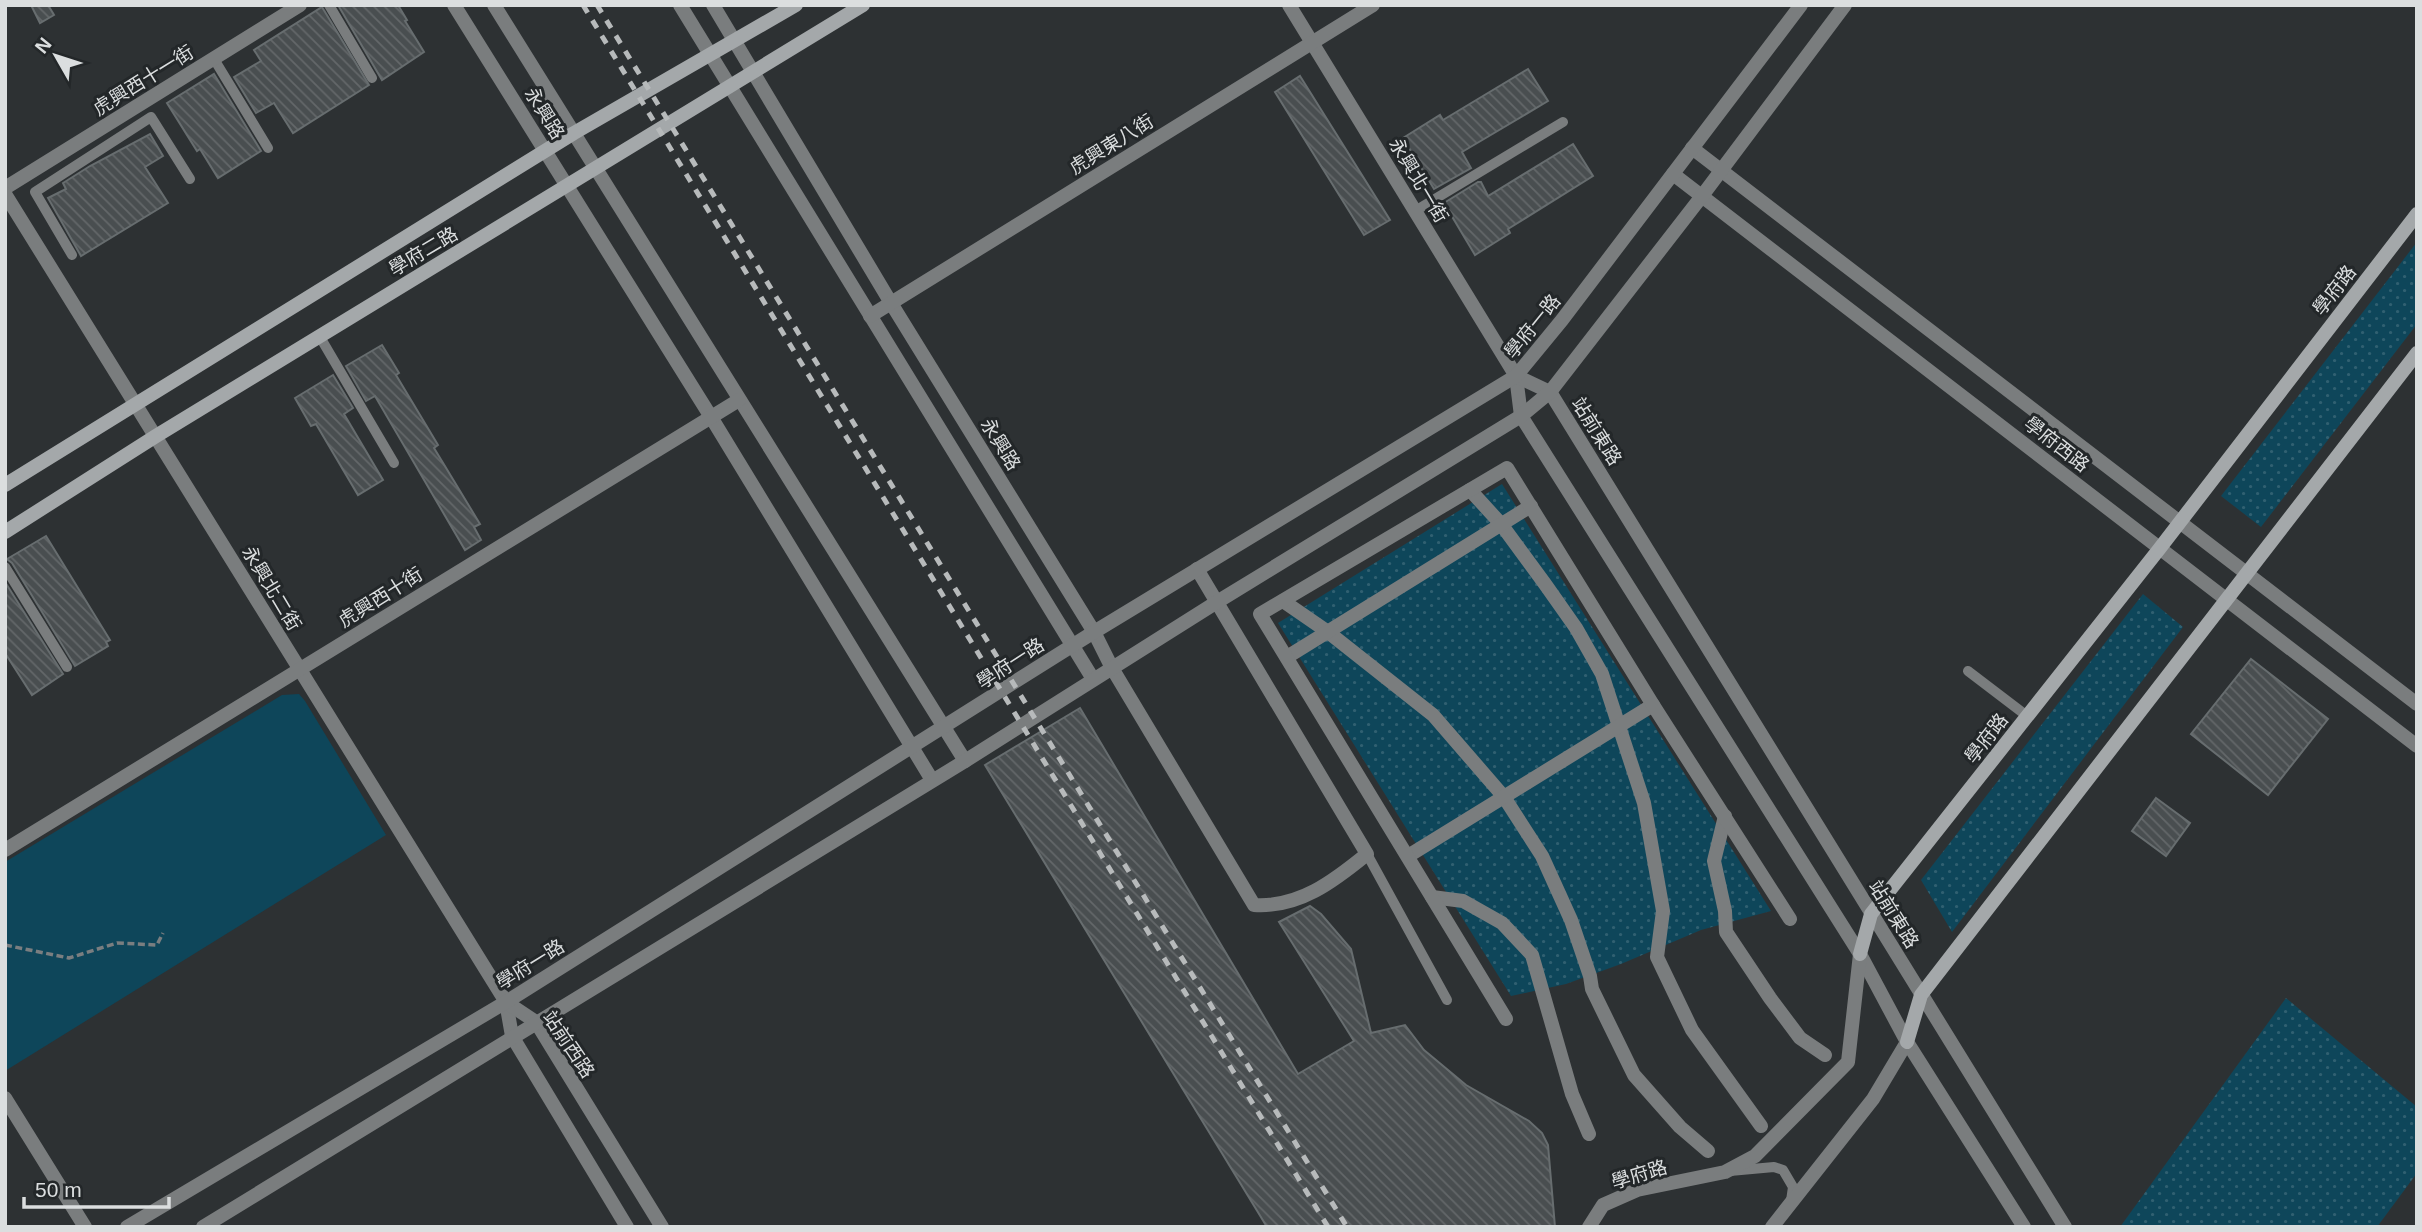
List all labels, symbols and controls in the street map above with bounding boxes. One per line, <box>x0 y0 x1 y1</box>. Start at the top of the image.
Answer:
north arrow <box>21 21 91 91</box>
text: N <box>31 34 56 58</box>
street label: 虎興西十一街 <box>89 41 197 120</box>
street label: 永興路 <box>521 84 569 143</box>
street label: 虎興東八街 <box>1065 110 1157 179</box>
street label: 永興北一街 <box>1385 134 1452 226</box>
street label: 學府二路 <box>385 223 461 280</box>
street label: 學府路 <box>2309 261 2360 319</box>
street label: 學府一路 <box>1500 290 1564 362</box>
street label: 站前東路 <box>1568 393 1626 469</box>
street label: 學府西路 <box>2020 413 2093 476</box>
street label: 永興路 <box>977 415 1025 474</box>
street label: 永興北二街 <box>238 542 305 634</box>
street label: 虎興西十街 <box>334 563 426 632</box>
street label: 學府一路 <box>973 634 1048 693</box>
street label: 學府路 <box>1961 709 2012 767</box>
street label: 站前東路 <box>1865 876 1923 952</box>
street label: 學府一路 <box>492 935 568 993</box>
street label: 站前西路 <box>539 1007 599 1082</box>
street label: 學府路 <box>1609 1156 1669 1193</box>
scale bar <box>24 1166 170 1210</box>
text: 50 m <box>35 1178 82 1201</box>

